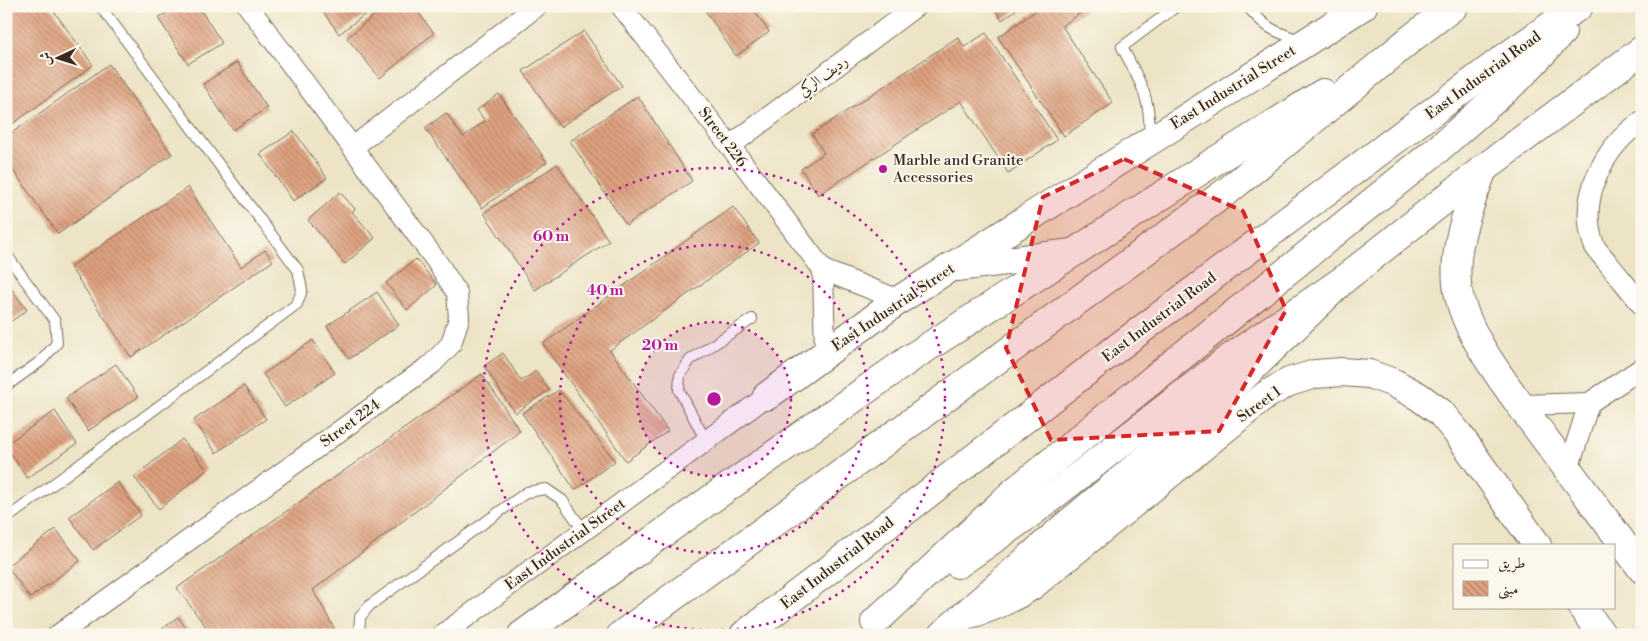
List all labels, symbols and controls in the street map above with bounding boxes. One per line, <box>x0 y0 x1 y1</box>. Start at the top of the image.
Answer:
street label: East Industrial Road <box>1422 27 1545 124</box>
north arrow <box>32 32 82 82</box>
street label: East Industrial Street <box>1167 41 1300 134</box>
text: ش <box>37 51 55 66</box>
street label: رديف الركي <box>794 51 853 103</box>
street label: Street 226 <box>694 104 751 171</box>
place label: Marble and Granite Accessories <box>892 151 1024 187</box>
marker: Marble and Granite Accessories <box>877 163 889 175</box>
text: 60 m <box>533 227 570 246</box>
street label: East Industrial Street <box>828 259 959 356</box>
street label: East Industrial Road <box>1098 268 1221 367</box>
text: 40 m <box>586 281 624 300</box>
text: 20 m <box>642 336 679 355</box>
street label: Street 1 <box>1233 382 1286 427</box>
centre of rings <box>705 390 723 408</box>
street label: Street 224 <box>316 395 384 452</box>
street label: East Industrial Street <box>501 494 630 595</box>
street label: East Industrial Road <box>777 513 898 613</box>
legend <box>1453 544 1616 608</box>
text: طريق <box>1498 554 1525 573</box>
text: مبنى <box>1498 580 1518 600</box>

